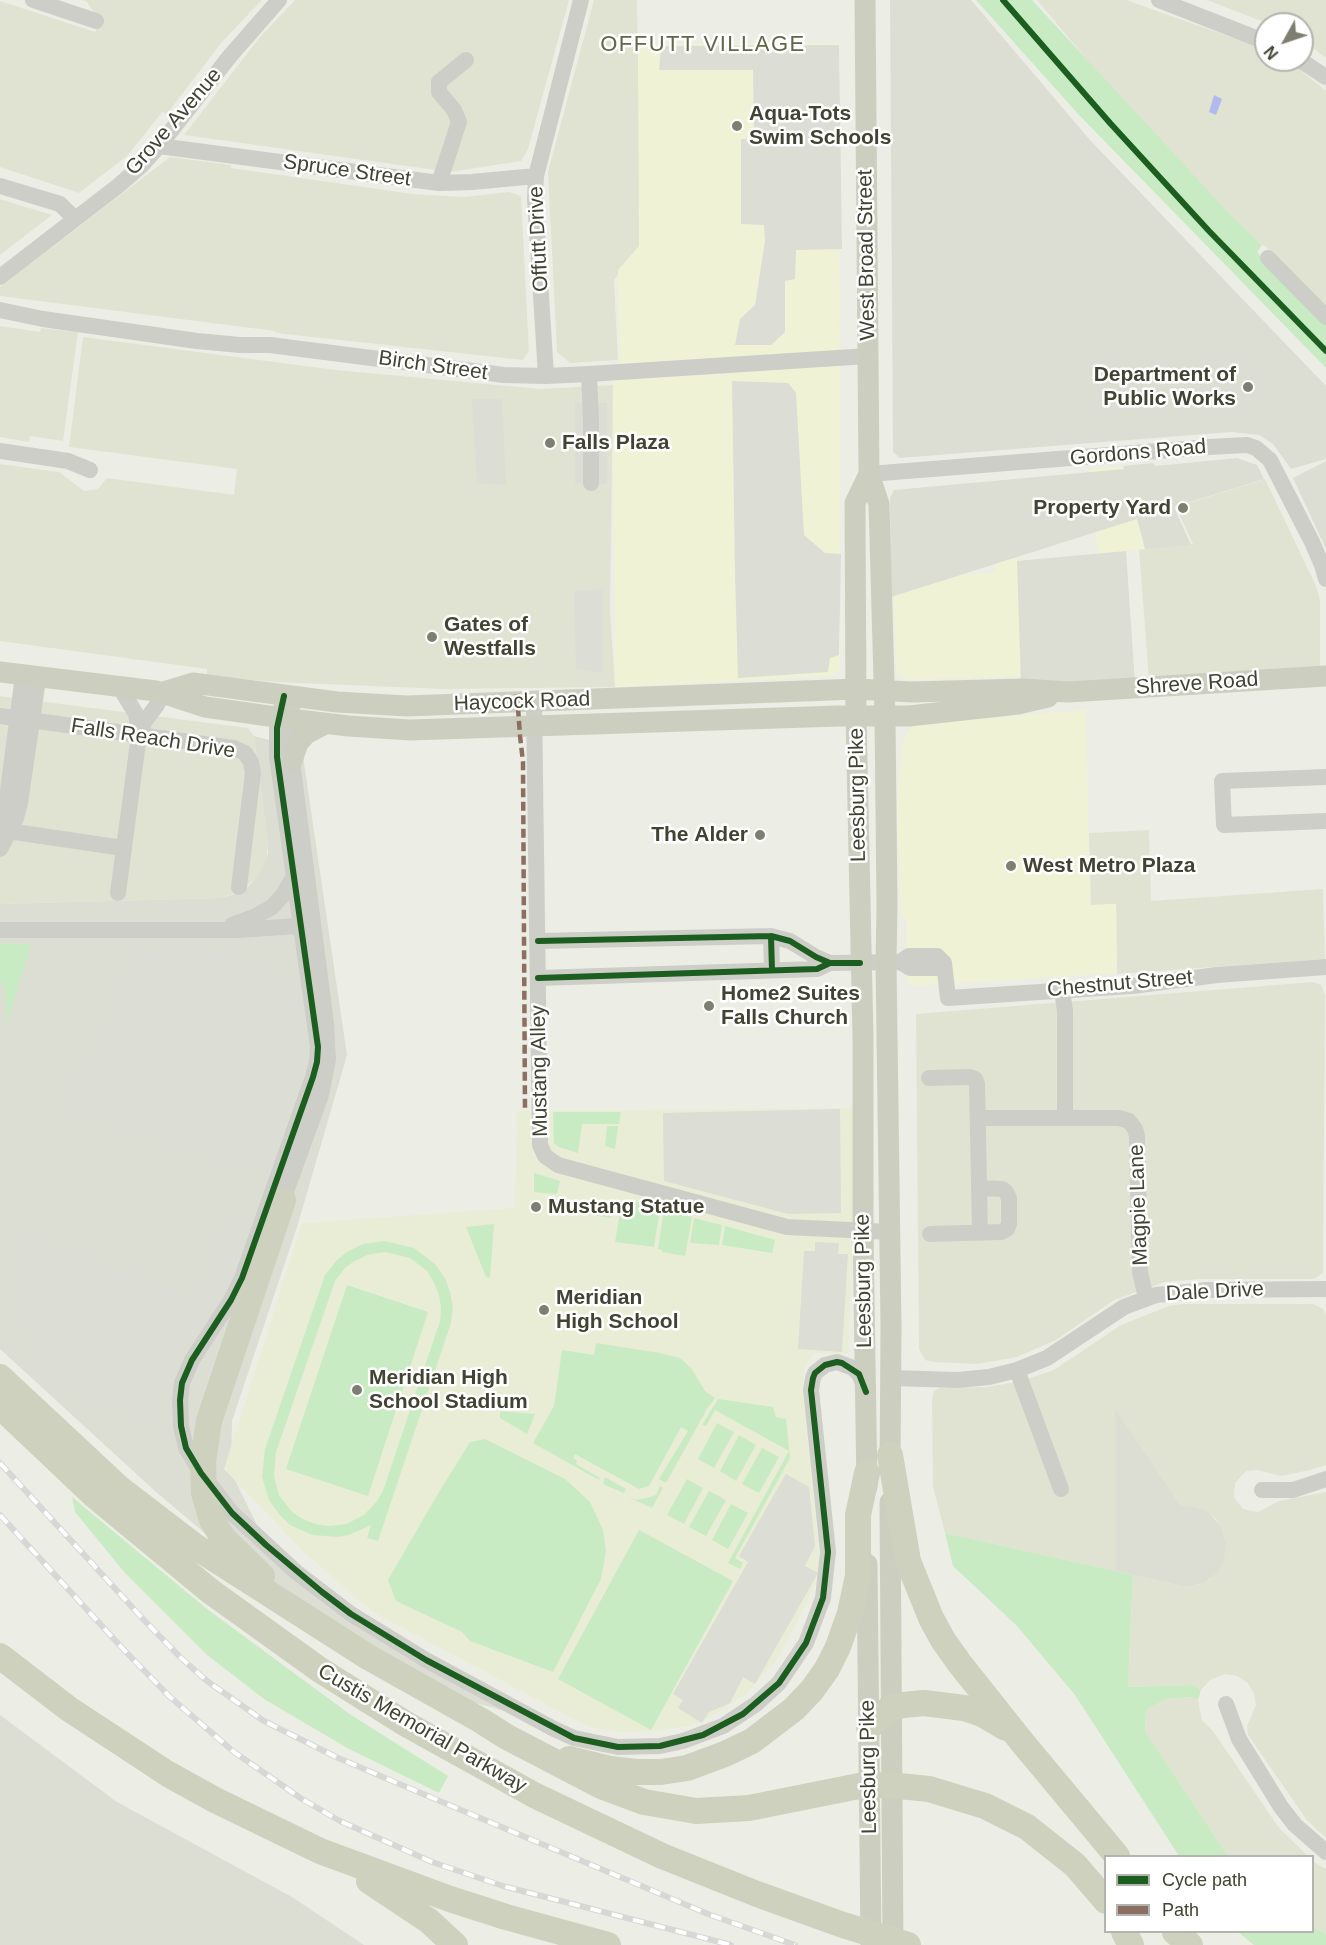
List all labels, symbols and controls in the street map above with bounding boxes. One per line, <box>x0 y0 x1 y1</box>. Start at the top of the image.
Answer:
north arrow <box>1254 12 1314 72</box>
district label: OFFUTT VILLAGE <box>600 32 806 58</box>
text: N <box>1261 43 1282 62</box>
street label: Grove Avenue <box>121 63 227 181</box>
place label: Aqua-Tots Swim Schools <box>749 101 891 151</box>
marker: Aqua-Tots Swim Schools <box>730 119 744 133</box>
street label: Spruce Street <box>282 150 412 192</box>
street label: West Broad Street <box>853 169 881 341</box>
street label: Offutt Drive <box>524 186 554 292</box>
street label: Birch Street <box>377 346 489 386</box>
place label: Department of Public Works <box>1094 362 1236 412</box>
marker: Department of Public Works <box>1241 380 1255 394</box>
place label: Falls Plaza <box>562 430 669 456</box>
street label: Gordons Road <box>1069 434 1207 472</box>
marker: Falls Plaza <box>543 436 557 450</box>
place label: Property Yard <box>1033 495 1171 521</box>
marker: Property Yard <box>1176 501 1190 515</box>
place label: Gates of Westfalls <box>444 612 536 662</box>
marker: Gates of Westfalls <box>425 630 439 644</box>
street label: Shreve Road <box>1135 667 1259 701</box>
street label: Haycock Road <box>453 687 591 717</box>
street label: Falls Reach Drive <box>69 714 237 764</box>
street label: Leesburg Pike <box>844 728 872 862</box>
place label: The Alder <box>651 822 748 848</box>
marker: The Alder <box>753 828 767 842</box>
place label: West Metro Plaza <box>1023 853 1195 879</box>
marker: West Metro Plaza <box>1004 859 1018 873</box>
street label: Chestnut Street <box>1046 965 1194 1003</box>
place label: Home2 Suites Falls Church <box>721 981 860 1031</box>
marker: Home2 Suites Falls Church <box>702 999 716 1013</box>
street label: Mustang Alley <box>526 1005 554 1137</box>
street label: Magpie Lane <box>1124 1144 1154 1266</box>
place label: Mustang Statue <box>548 1194 704 1220</box>
marker: Mustang Statue <box>529 1200 543 1214</box>
street label: Leesburg Pike <box>850 1214 878 1348</box>
street label: Dale Drive <box>1165 1277 1265 1307</box>
place label: Meridian High School <box>556 1285 678 1335</box>
marker: Meridian High School <box>537 1303 551 1317</box>
place label: Meridian High School Stadium <box>369 1365 528 1415</box>
marker: Meridian High School Stadium <box>350 1383 364 1397</box>
street label: Custis Memorial Parkway <box>313 1659 531 1799</box>
street label: Leesburg Pike <box>855 1700 883 1834</box>
legend <box>1104 1855 1314 1933</box>
text: Cycle path <box>1162 1870 1247 1890</box>
text: Path <box>1162 1900 1199 1920</box>

